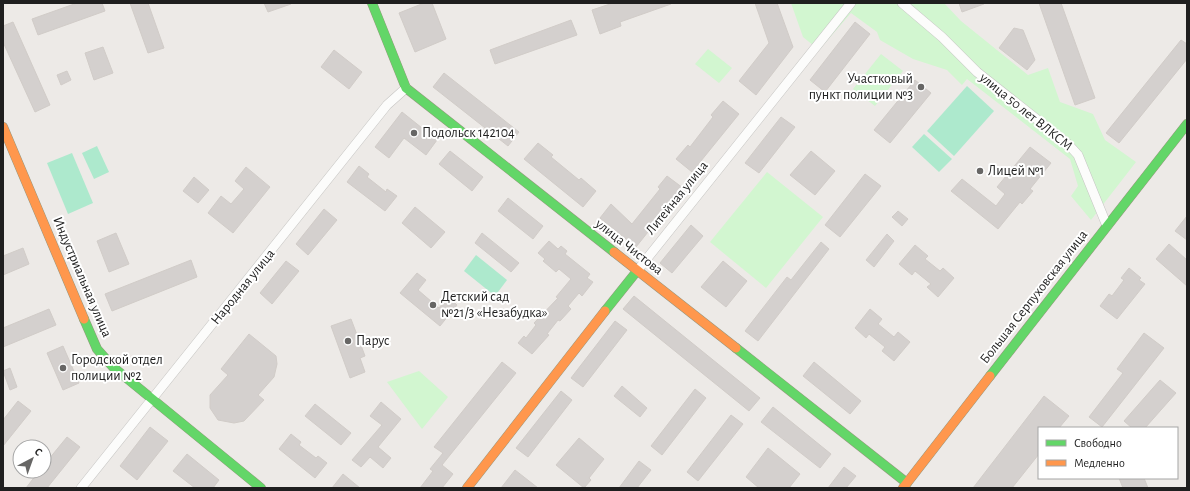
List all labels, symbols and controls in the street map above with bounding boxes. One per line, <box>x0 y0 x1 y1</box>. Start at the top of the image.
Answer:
street label: улица 50 лет ВЛКСМ <box>976 70 1075 154</box>
place label: Участковый пункт полиции №3 <box>809 72 913 102</box>
marker: Участковый пункт полиции №3 <box>916 82 926 92</box>
place label: Подольск 142104 <box>422 126 515 140</box>
marker: Подольск 142104 <box>409 128 419 138</box>
street label: Литейная улица <box>643 158 711 237</box>
place label: Лицей №1 <box>988 164 1044 178</box>
marker: Лицей №1 <box>975 166 985 176</box>
street label: Индустриальная улица <box>50 215 114 340</box>
street label: улица Чистова <box>592 216 666 278</box>
street label: Большая Серпуховская улица <box>978 227 1091 366</box>
street label: Народная улица <box>208 246 278 327</box>
place label: Детский сад №21/3 «Незабудка» <box>441 290 547 320</box>
marker: Детский сад №21/3 «Незабудка» <box>428 300 438 310</box>
place label: Парус <box>356 334 390 348</box>
marker: Парус <box>343 336 353 346</box>
place label: Городской отдел полиции №2 <box>71 353 163 383</box>
marker: Городской отдел полиции №2 <box>58 363 68 373</box>
legend <box>1038 427 1178 479</box>
text: Свободно <box>1074 437 1122 449</box>
north arrow <box>12 439 52 479</box>
text: С <box>32 446 44 458</box>
text: Медленно <box>1074 457 1125 469</box>

